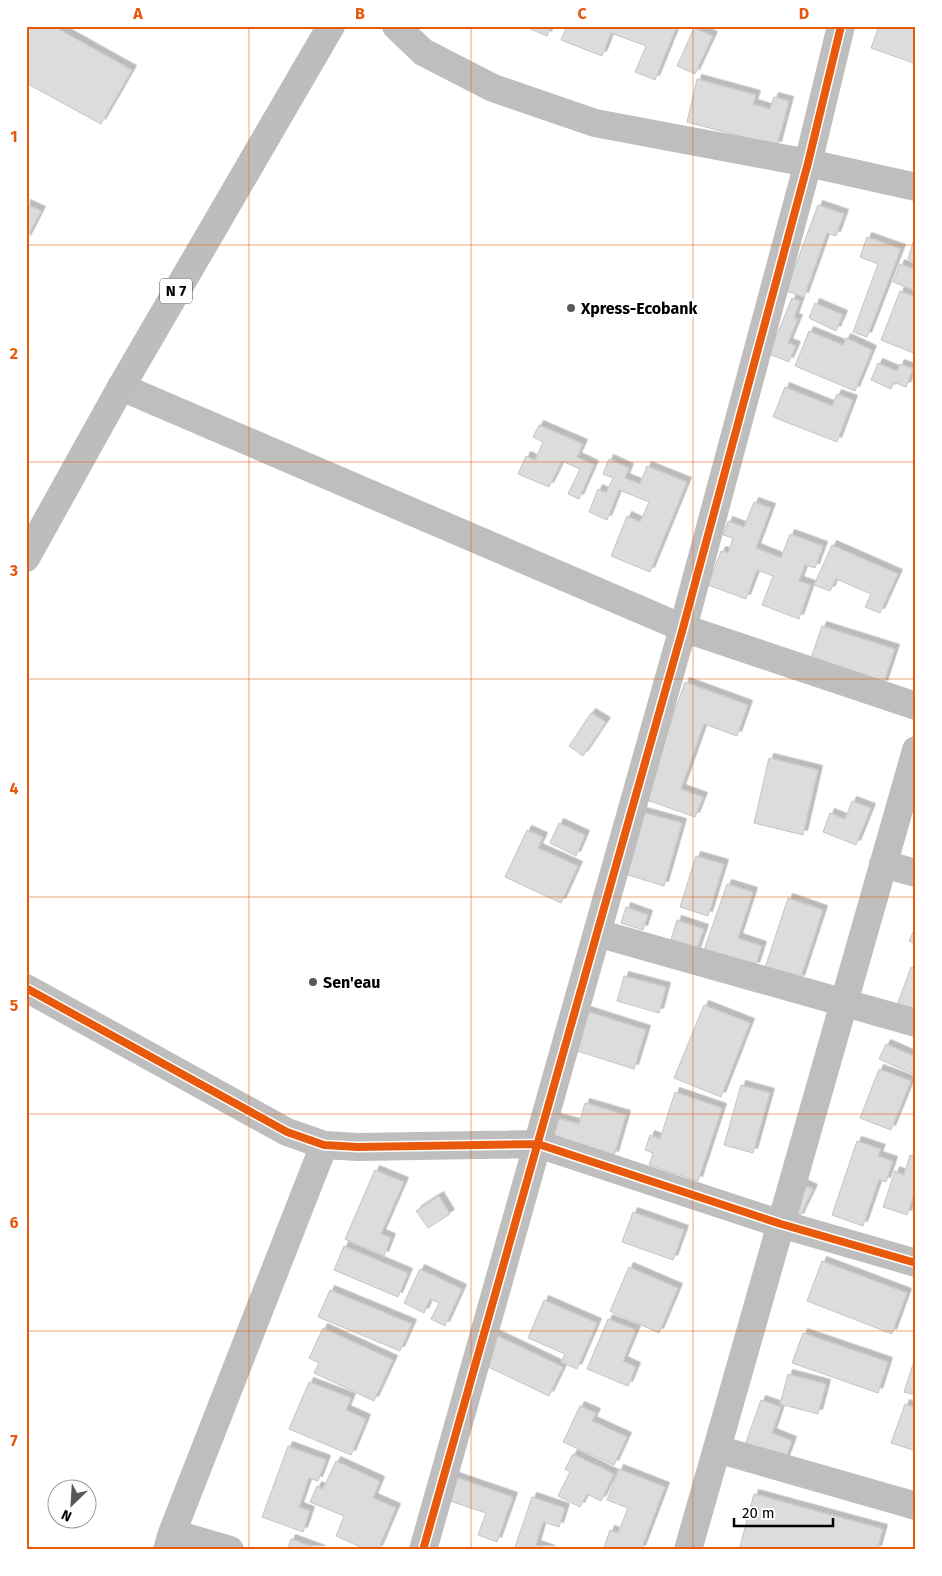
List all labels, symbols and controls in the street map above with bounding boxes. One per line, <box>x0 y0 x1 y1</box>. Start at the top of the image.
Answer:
text: A <box>132 4 143 23</box>
text: B <box>355 4 365 23</box>
text: C <box>577 4 587 23</box>
text: D <box>799 4 809 23</box>
text: 1 <box>10 127 18 146</box>
road number: N 7 <box>160 278 192 304</box>
place label: Xpress-Ecobank <box>580 299 697 318</box>
marker: Xpress-Ecobank <box>565 302 577 314</box>
text: 2 <box>10 344 18 363</box>
text: 3 <box>9 561 18 580</box>
text: 4 <box>9 779 19 798</box>
place label: Sen'eau <box>323 973 380 992</box>
marker: Sen'eau <box>307 976 319 988</box>
text: 5 <box>10 996 19 1015</box>
text: 6 <box>9 1213 19 1232</box>
text: 7 <box>10 1431 18 1450</box>
north arrow <box>48 1478 98 1528</box>
scale bar <box>734 1496 833 1528</box>
text: 20 m <box>742 1504 775 1522</box>
text: N <box>59 1506 75 1525</box>

